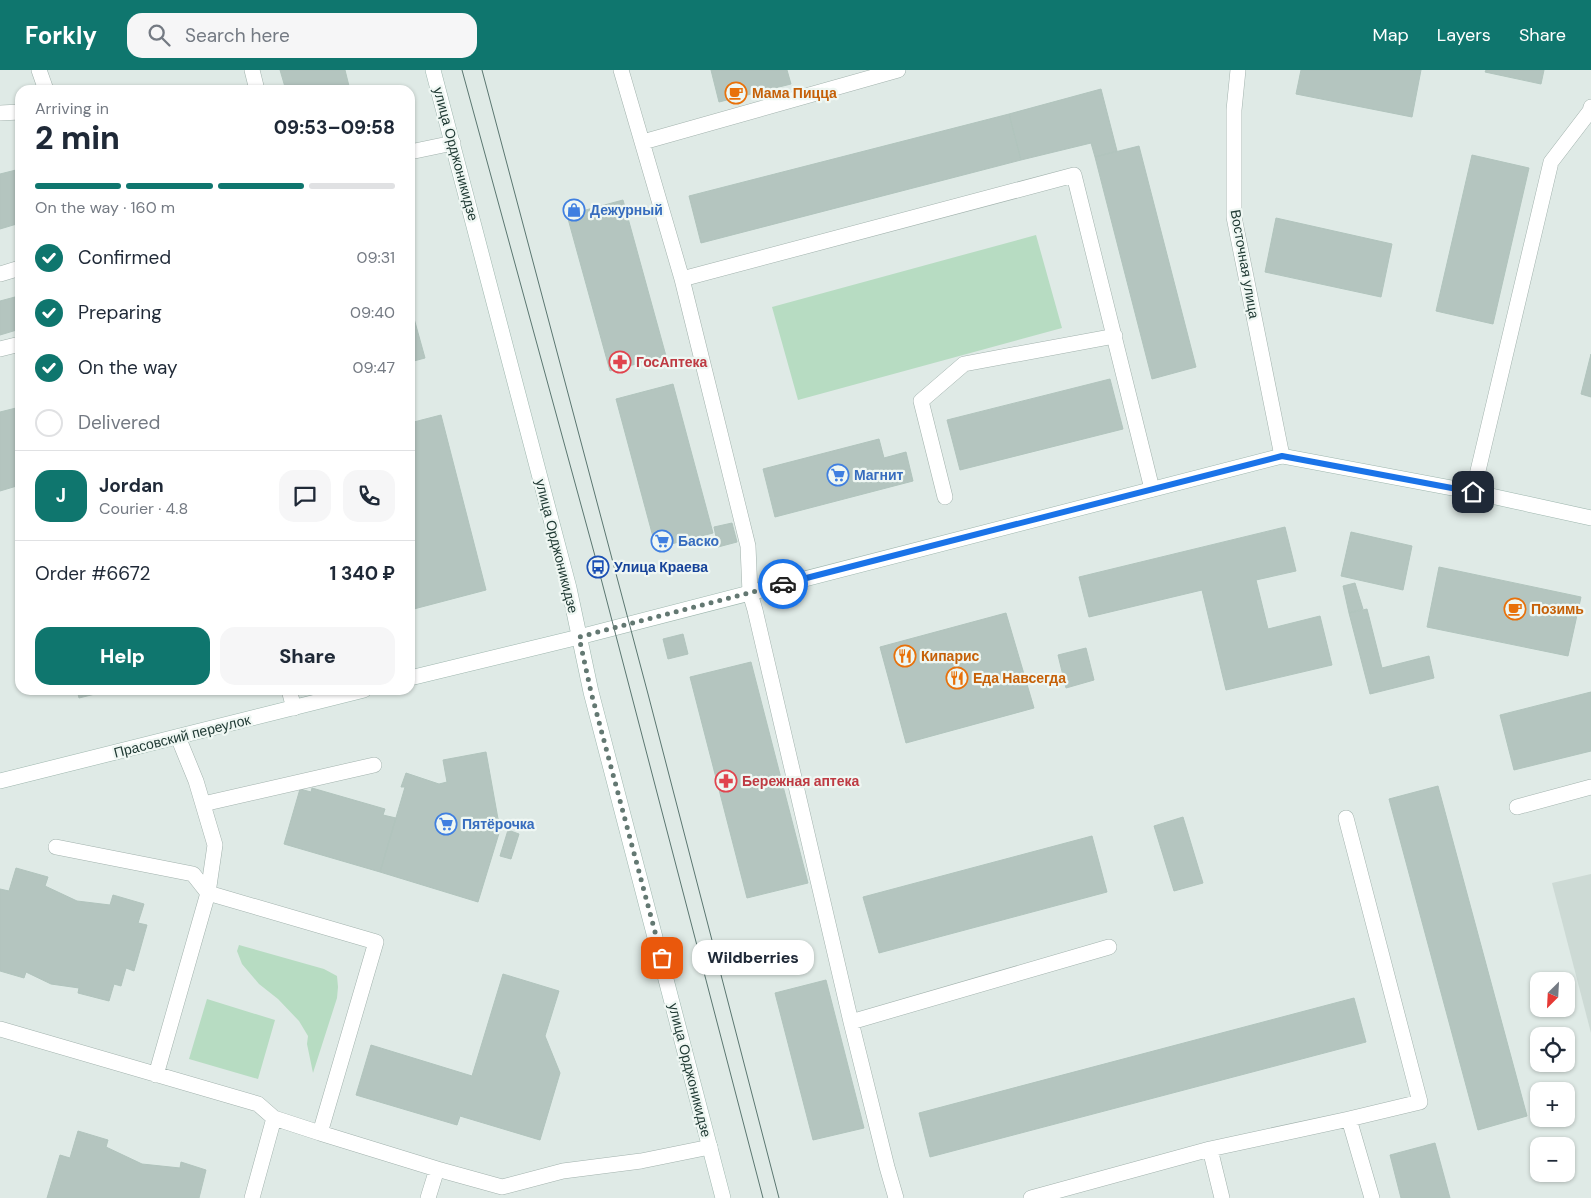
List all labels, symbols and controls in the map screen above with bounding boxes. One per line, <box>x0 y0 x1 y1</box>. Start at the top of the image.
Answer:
search box <box>127 13 477 58</box>
text: Forkly <box>25 20 97 51</box>
icon: search <box>145 21 173 49</box>
text: Search here <box>185 23 290 48</box>
text: Map <box>1373 23 1409 47</box>
text: Layers <box>1437 23 1491 47</box>
text: Share <box>1519 23 1566 47</box>
cafe icon: Мама Пицца <box>724 81 748 105</box>
place label: Мама Пицца <box>752 84 837 102</box>
street label: улица Орджоникидзе <box>429 85 483 223</box>
text: Arriving in <box>35 98 109 119</box>
text: 09:53–09:58 <box>274 115 395 140</box>
text: 2 min <box>35 117 120 159</box>
text: On the way · 160 m <box>35 197 175 218</box>
shop icon: Дежурный <box>562 198 586 222</box>
place label: Дежурный <box>590 201 663 219</box>
street label: Восточная улица <box>1227 208 1263 320</box>
icon: check <box>35 244 63 272</box>
text: Confirmed <box>78 245 171 270</box>
text: 09:31 <box>357 247 395 268</box>
icon: check <box>35 299 63 327</box>
text: Preparing <box>78 300 162 325</box>
text: 09:40 <box>350 302 395 323</box>
pharmacy icon: ГосАптека <box>608 350 632 374</box>
place label: ГосАптека <box>636 353 708 371</box>
icon: check <box>35 354 63 382</box>
text: On the way <box>78 355 178 380</box>
text: 09:47 <box>353 357 395 378</box>
text: Delivered <box>78 410 160 435</box>
supermarket icon: Магнит <box>826 463 850 487</box>
place label: Магнит <box>854 466 904 484</box>
button: chat <box>279 470 331 522</box>
button: phone <box>343 470 395 522</box>
pin <box>1452 471 1494 513</box>
text: Jordan <box>99 473 164 498</box>
street label: улица Орджоникидзе <box>532 477 582 615</box>
icon: home <box>1459 478 1487 506</box>
text: J <box>56 483 66 508</box>
text: Courier · 4.8 <box>99 498 188 519</box>
supermarket icon: Баско <box>650 529 674 553</box>
place label: Баско <box>678 532 719 550</box>
bus stop icon: Улица Краева <box>586 555 610 579</box>
place label: Улица Краева <box>614 558 708 576</box>
courier <box>758 559 808 609</box>
text: Order #6672 <box>35 561 150 586</box>
text: 1 340 ₽ <box>330 561 395 586</box>
icon: car <box>769 570 797 598</box>
cafe icon: Позимь <box>1503 597 1527 621</box>
place label: Позимь <box>1531 600 1584 618</box>
button: Help <box>35 627 210 685</box>
button: Share <box>220 627 395 685</box>
restaurant icon: Кипарис <box>893 644 917 668</box>
place label: Кипарис <box>921 647 980 665</box>
restaurant icon: Еда Навсегда <box>945 666 969 690</box>
place label: Еда Навсегда <box>973 669 1066 687</box>
street label: Прасовский переулок <box>112 710 253 762</box>
pharmacy icon: Бережная аптека <box>714 769 738 793</box>
place label: Бережная аптека <box>742 772 860 790</box>
supermarket icon: Пятёрочка <box>434 812 458 836</box>
place label: Пятёрочка <box>462 815 535 833</box>
pin <box>641 937 683 979</box>
callout: Wildberries <box>692 940 814 976</box>
icon: bag <box>648 944 676 972</box>
text: Wildberries <box>707 947 799 968</box>
north arrow <box>1530 972 1575 1018</box>
map controls <box>1530 972 1575 1182</box>
street label: улица Орджоникидзе <box>665 1001 715 1139</box>
button: locate <box>1530 1027 1575 1072</box>
button: + <box>1530 1082 1575 1127</box>
button: − <box>1530 1137 1575 1182</box>

